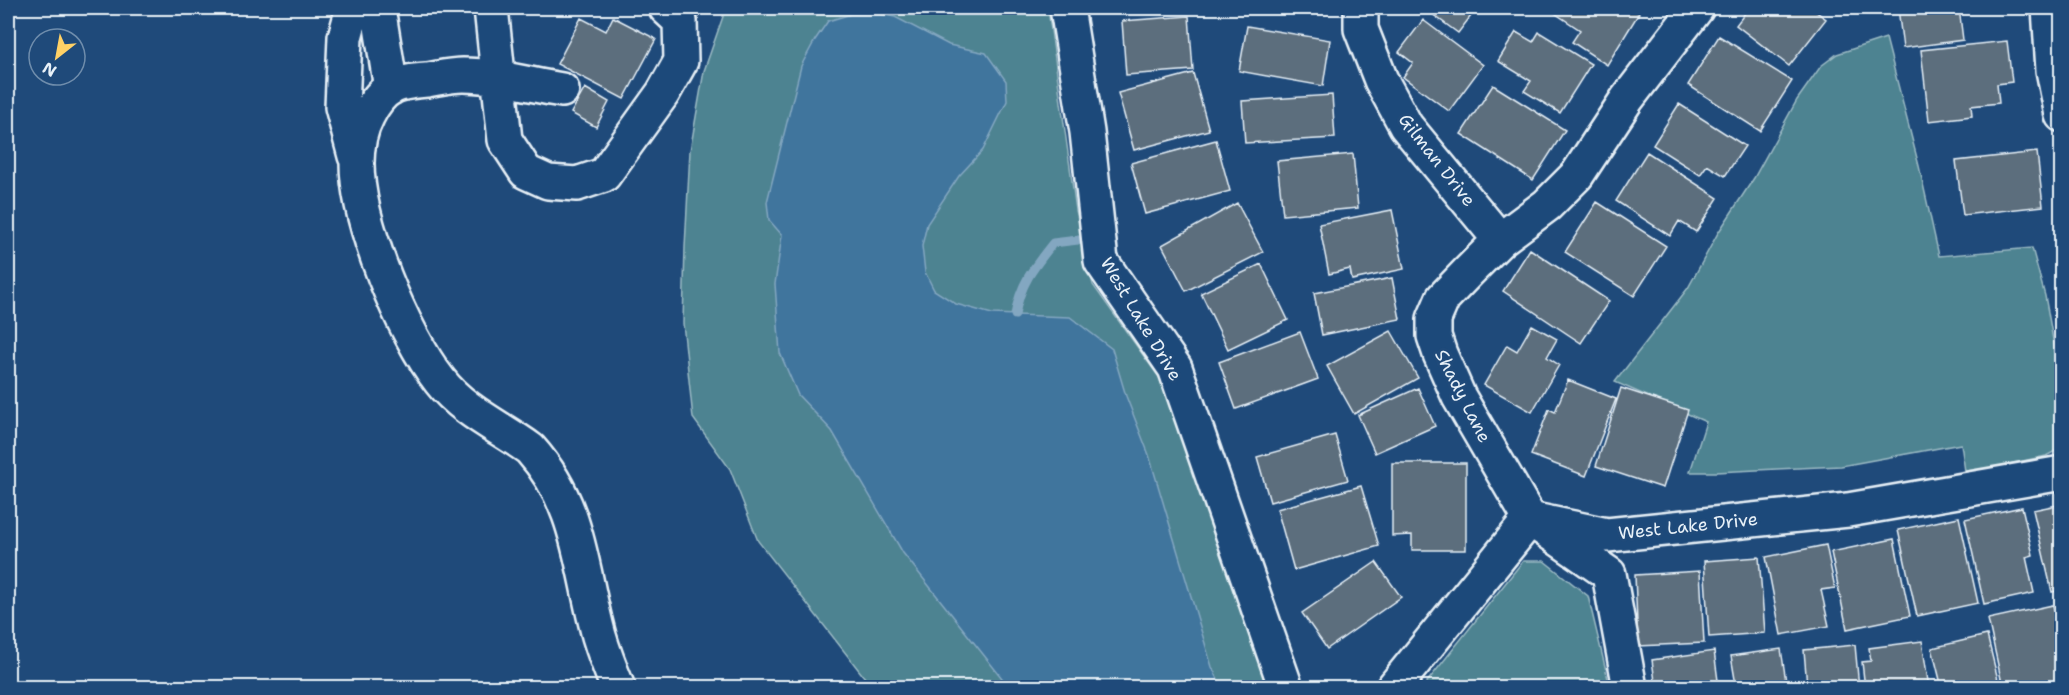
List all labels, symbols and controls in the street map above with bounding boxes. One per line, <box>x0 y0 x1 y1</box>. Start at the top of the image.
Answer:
north arrow <box>27 27 87 87</box>
text: N <box>39 57 60 82</box>
street label: Gilman Drive <box>1393 108 1481 212</box>
street label: West Lake Drive <box>1095 253 1187 385</box>
street label: Shady Lane <box>1429 345 1497 447</box>
street label: West Lake Drive <box>1617 507 1759 545</box>

